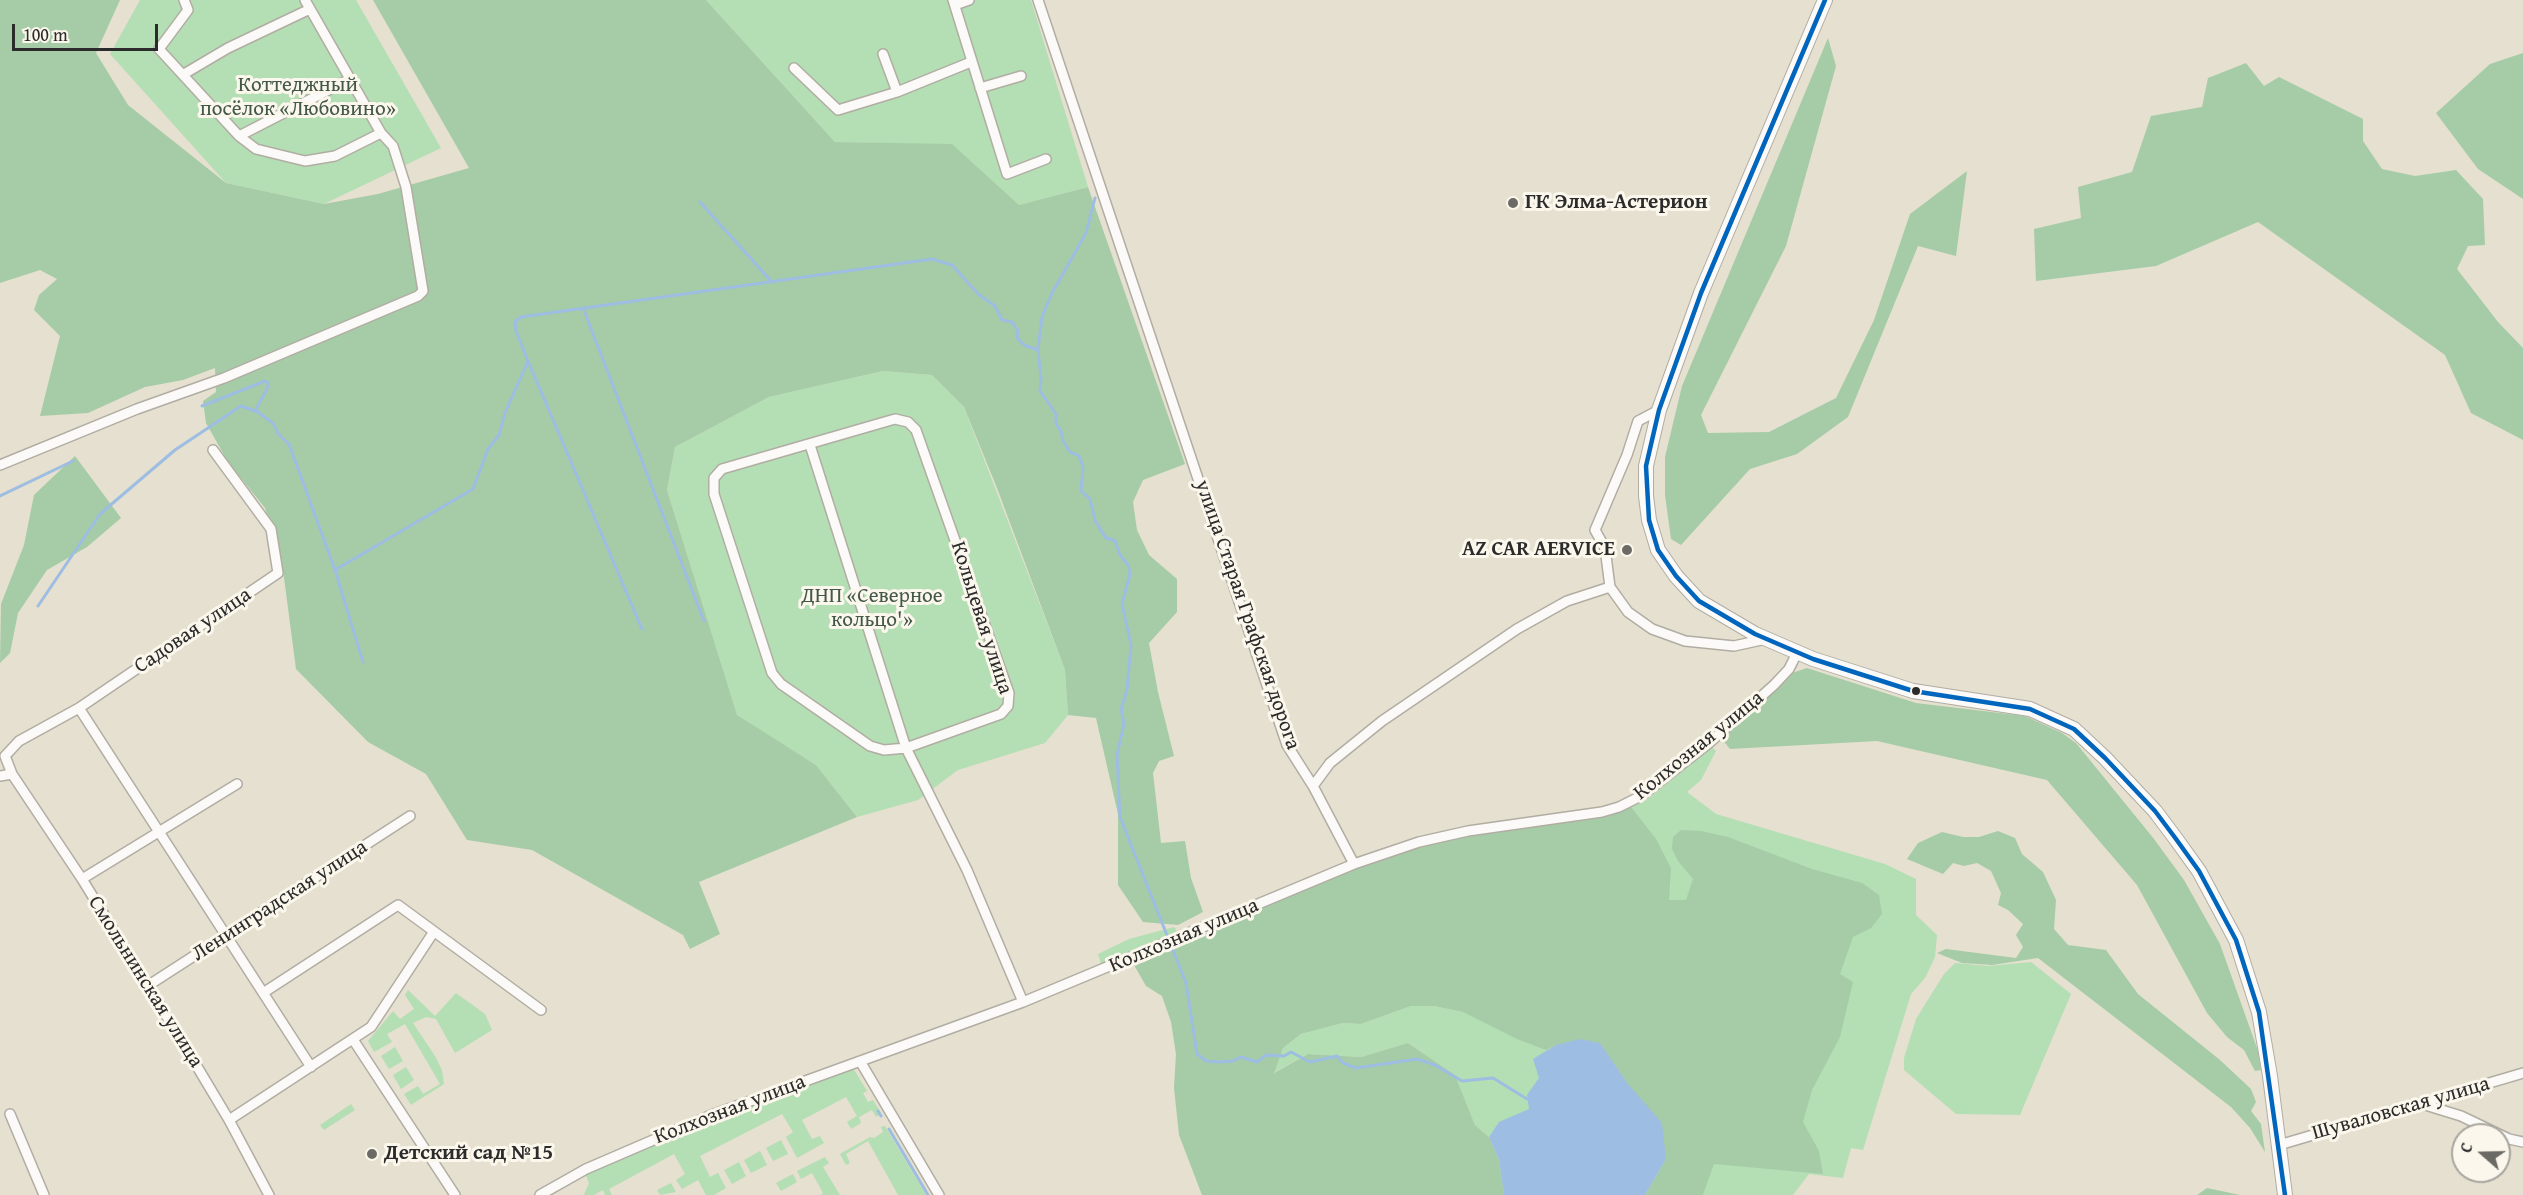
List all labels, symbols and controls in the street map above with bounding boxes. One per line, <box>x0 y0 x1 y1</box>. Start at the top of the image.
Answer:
scale bar <box>15 12 160 50</box>
text: 100 m <box>23 21 68 48</box>
park label: Коттеджный посёлок «Любовино» <box>200 73 396 123</box>
place label: ГК Элма-Астерион <box>1525 190 1708 216</box>
marker: ГК Элма-Астерион <box>1506 196 1520 210</box>
street label: улица Старая Графская дорога <box>1189 477 1305 753</box>
place label: AZ CAR AERVICE <box>1462 537 1615 563</box>
street label: Кольцевая улица <box>944 538 1018 698</box>
marker: AZ CAR AERVICE <box>1620 543 1634 557</box>
street label: Садовая улица <box>130 583 256 679</box>
park label: ДНП «Северное кольцо'» <box>801 584 943 634</box>
unlabelled marker <box>1910 685 1922 697</box>
street label: Колхозная улица <box>1629 686 1769 806</box>
street label: Ленинградская улица <box>188 835 372 967</box>
street label: Смольнинская улица <box>82 891 208 1073</box>
street label: Колхозная улица <box>1106 893 1262 979</box>
street label: Колхозная улица <box>651 1070 809 1150</box>
street label: Шуваловская улица <box>2309 1072 2493 1146</box>
north arrow <box>2451 1123 2511 1183</box>
text: С <box>2453 1139 2479 1156</box>
place label: Детский сад №15 <box>384 1141 553 1167</box>
marker: Детский сад №15 <box>365 1147 379 1161</box>

